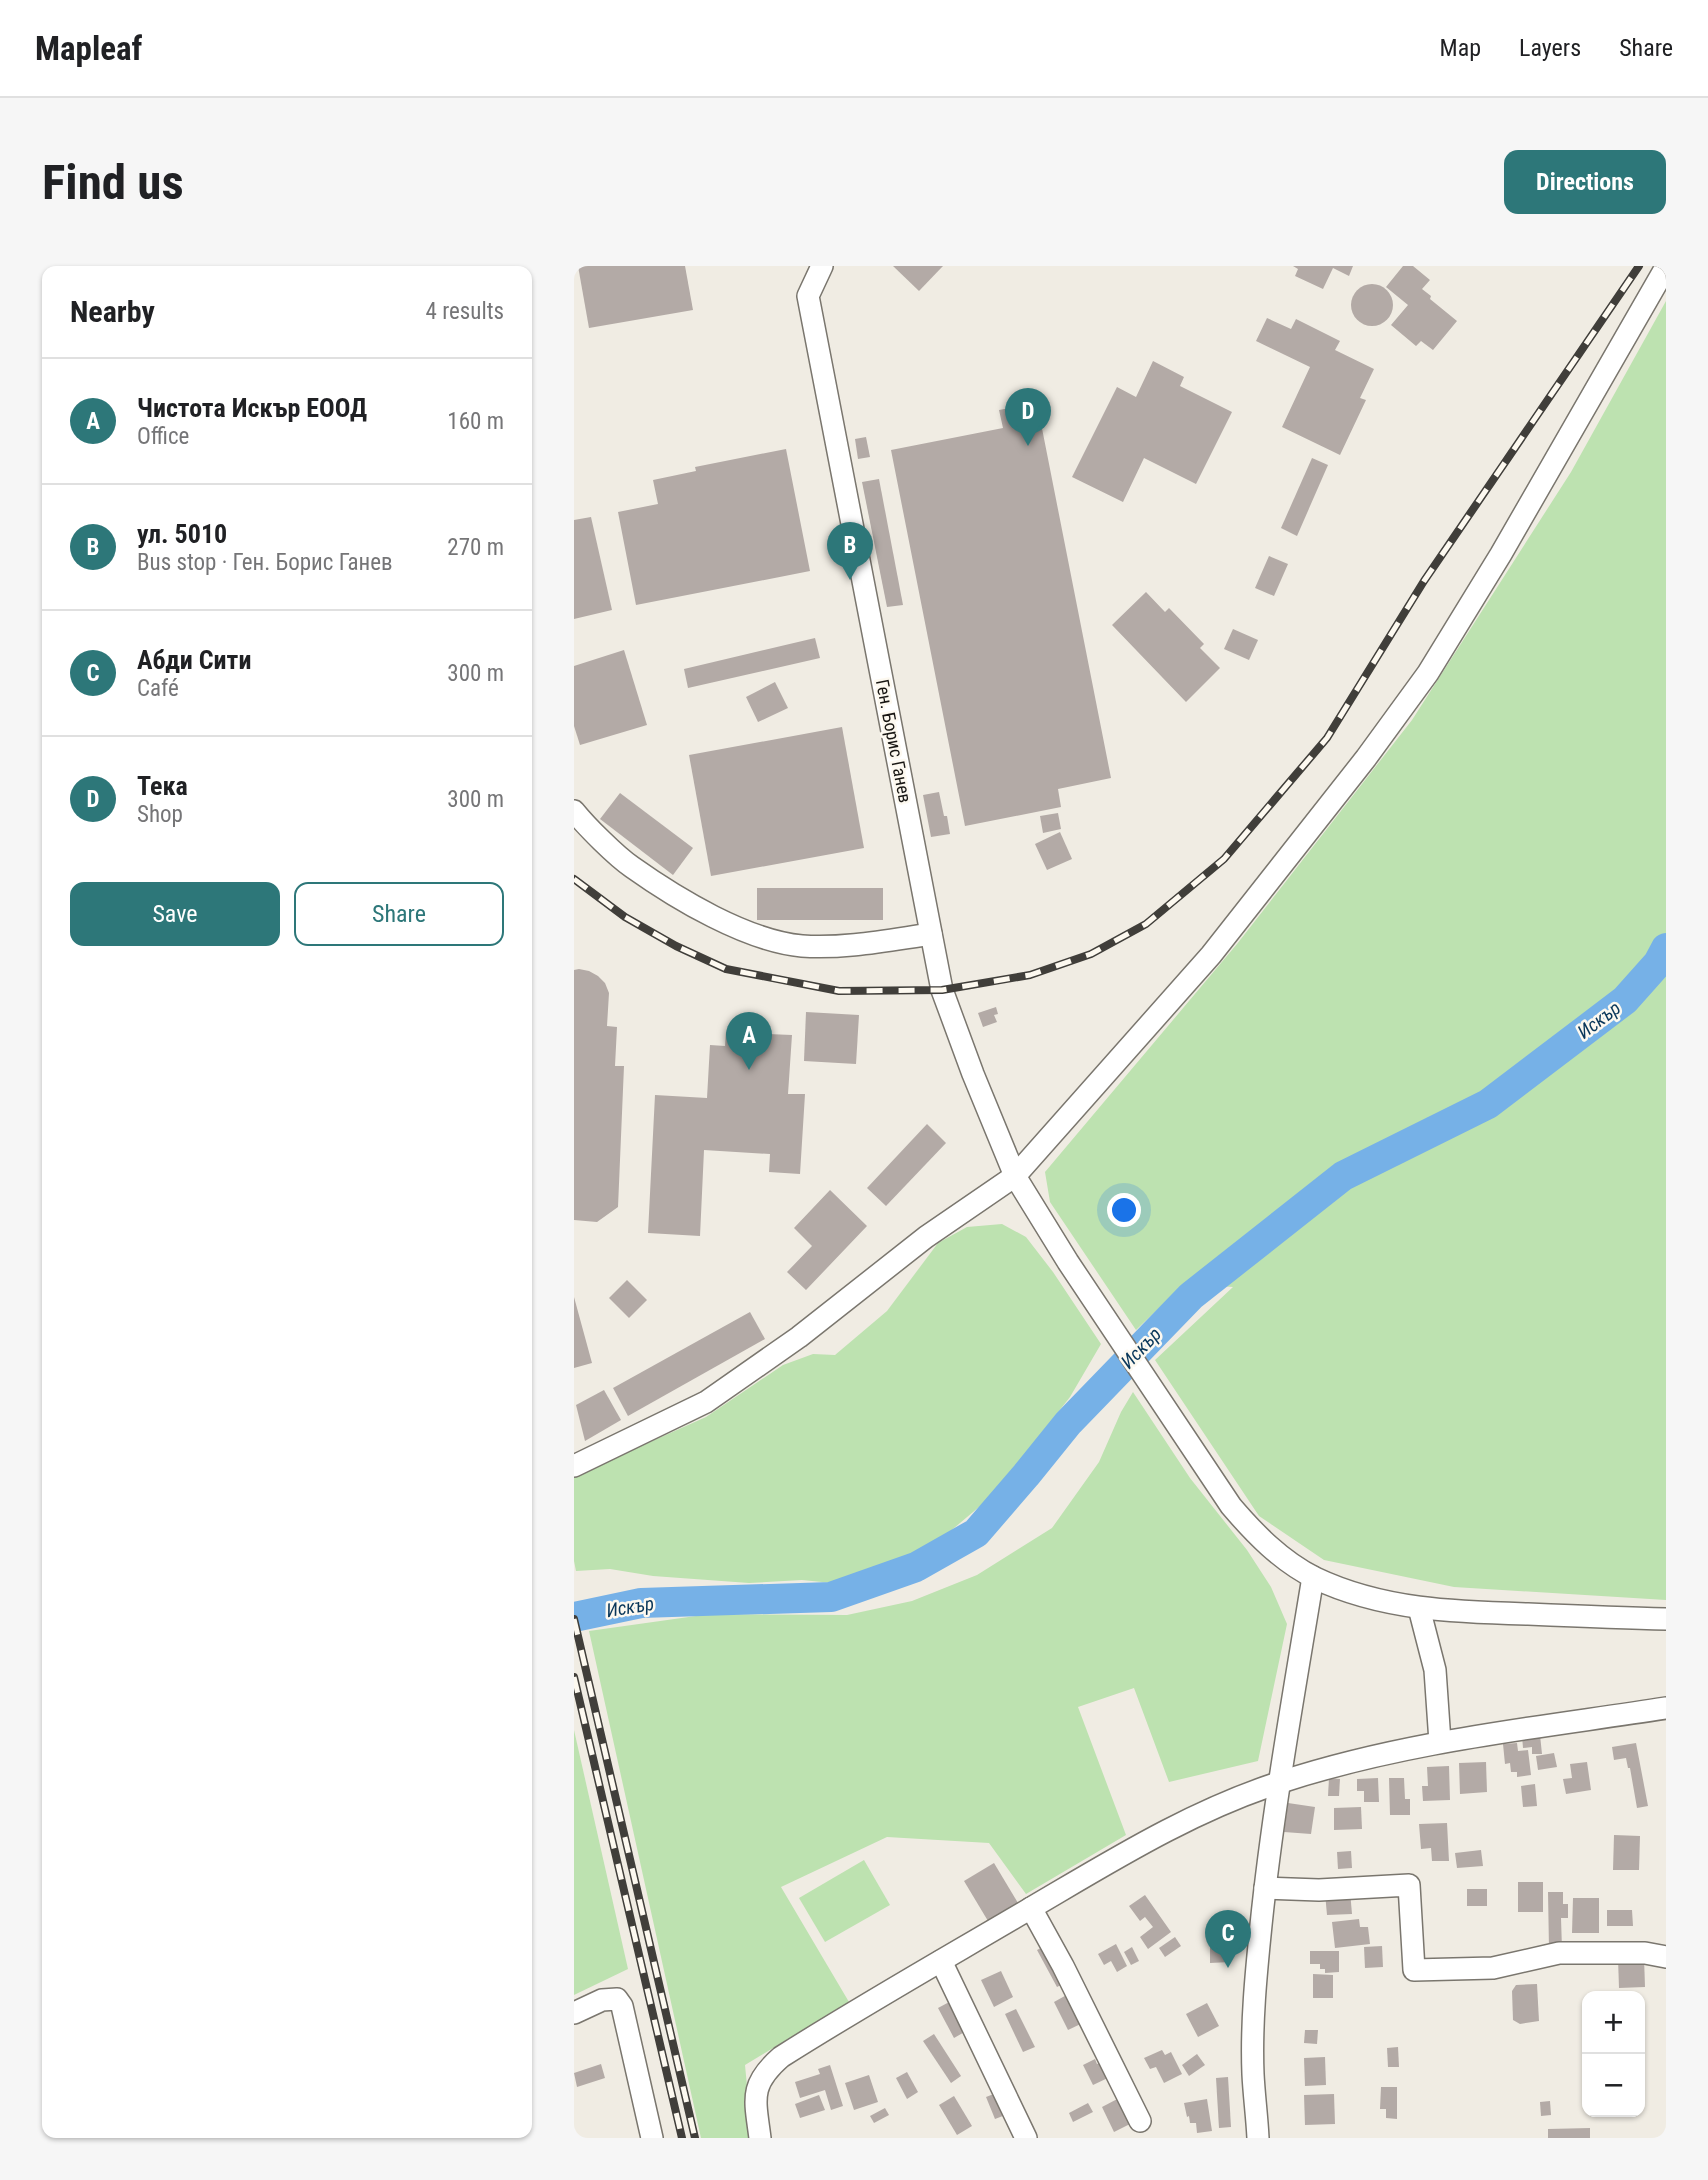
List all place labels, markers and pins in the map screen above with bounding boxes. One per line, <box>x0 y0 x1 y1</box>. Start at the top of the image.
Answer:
pin: D <box>1005 388 1051 446</box>
pin: B <box>827 522 873 580</box>
pin: A <box>726 1012 772 1070</box>
pin: C <box>1205 1910 1251 1968</box>

